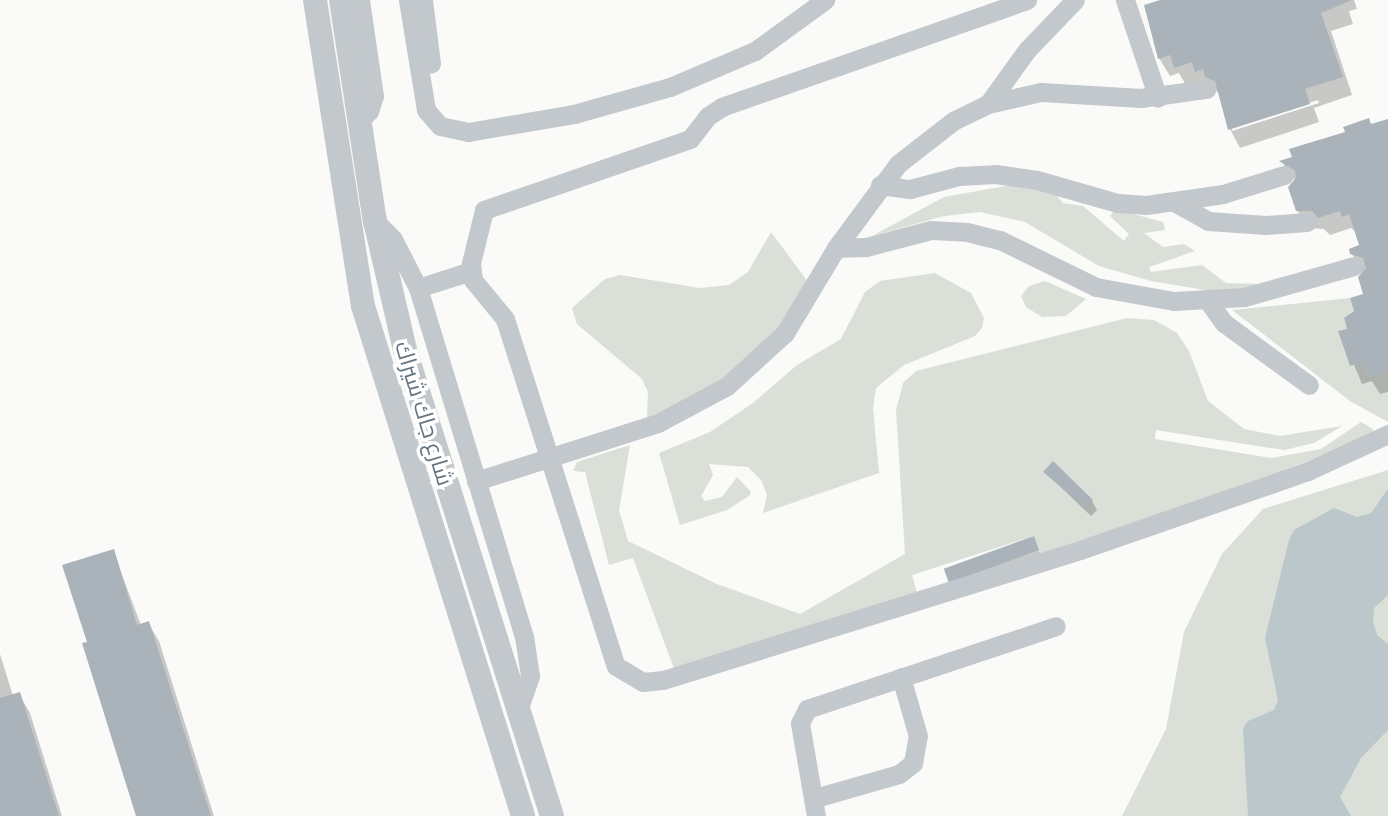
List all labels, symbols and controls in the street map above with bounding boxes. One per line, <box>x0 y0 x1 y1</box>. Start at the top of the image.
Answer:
street label: شارع جاك شيراك <box>390 337 460 489</box>

